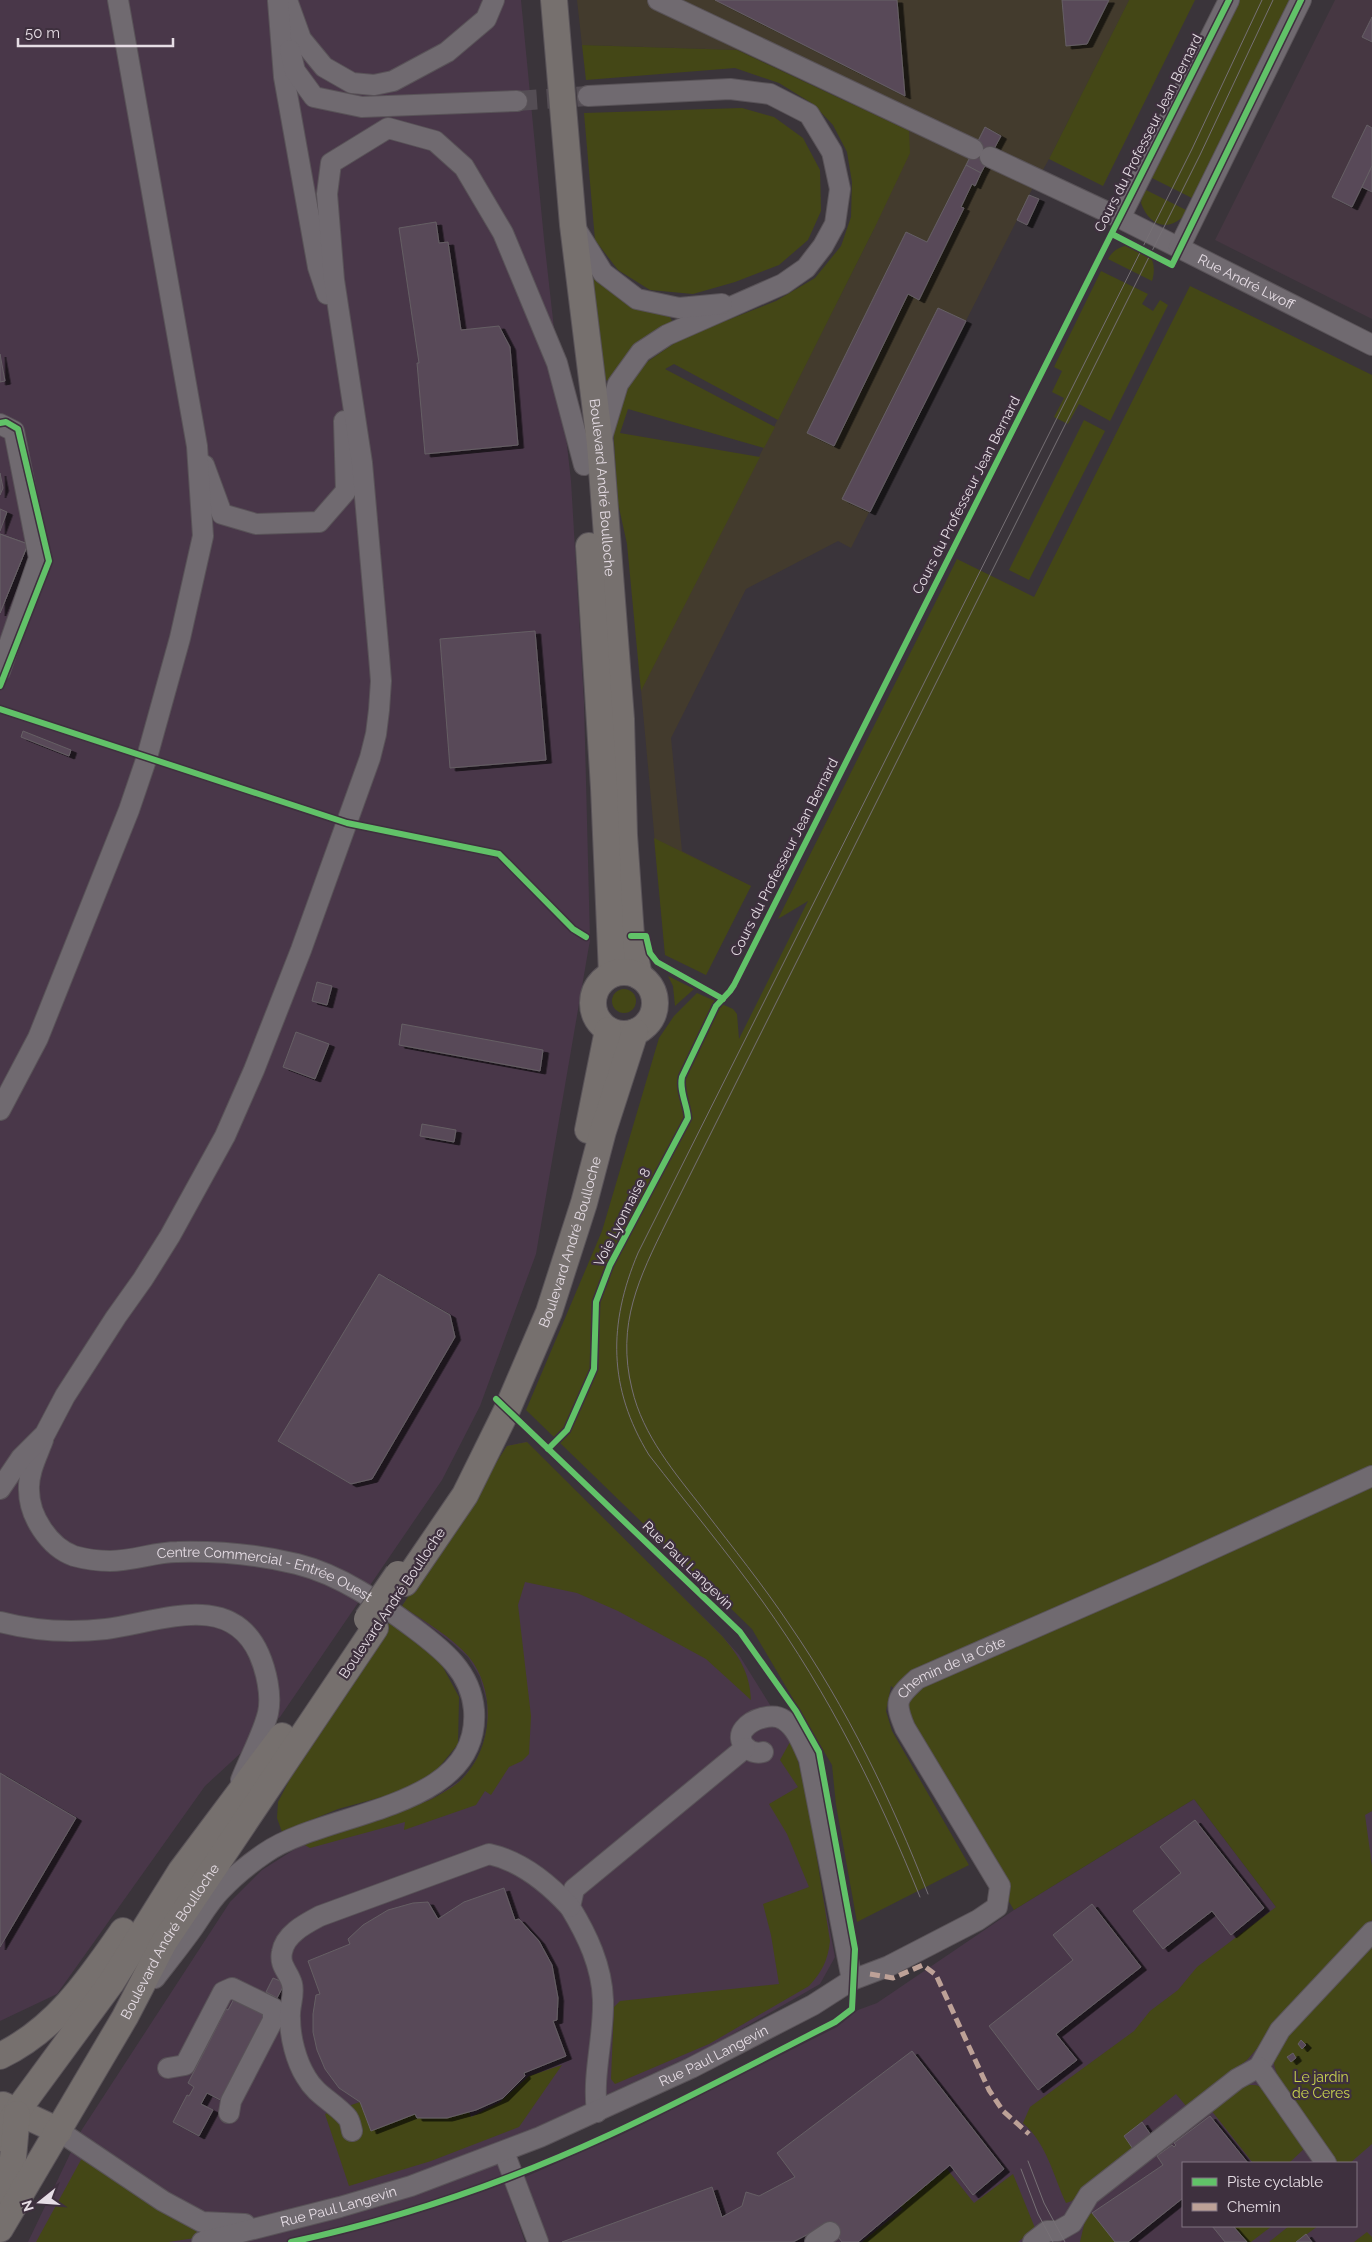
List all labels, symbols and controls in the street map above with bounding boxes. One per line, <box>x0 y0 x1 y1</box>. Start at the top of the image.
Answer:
scale bar <box>18 15 172 47</box>
text: 50 m <box>25 24 60 42</box>
street label: Cours du Professeur Jean Bernard <box>1091 31 1205 235</box>
street label: Rue André Lwoff <box>1195 251 1298 313</box>
street label: Cours du Professeur Jean Bernard <box>909 393 1023 597</box>
street label: Boulevard André Boulloche <box>586 398 618 577</box>
street label: Cours du Professeur Jean Bernard <box>727 755 841 959</box>
street label: Boulevard André Boulloche <box>535 1155 604 1330</box>
street label: Voie Lyonnaise 8 <box>590 1165 654 1269</box>
street label: Rue Paul Langevin <box>639 1518 737 1612</box>
street label: Boulevard André Boulloche <box>336 1525 448 1681</box>
street label: Centre Commercial - Entrée Ouest <box>156 1544 376 1605</box>
street label: Chemin de la Côte <box>894 1633 1008 1702</box>
street label: Boulevard André Boulloche <box>117 1861 222 2022</box>
street label: Rue Paul Langevin <box>656 2022 771 2090</box>
park label: Le jardin de Ceres <box>1292 2069 1350 2101</box>
legend <box>1182 2162 1357 2227</box>
text: Piste cyclable <box>1227 2173 1323 2191</box>
north arrow <box>15 2177 65 2227</box>
street label: Rue Paul Langevin <box>278 2183 399 2230</box>
text: N <box>18 2198 37 2213</box>
text: Chemin <box>1227 2198 1281 2216</box>

